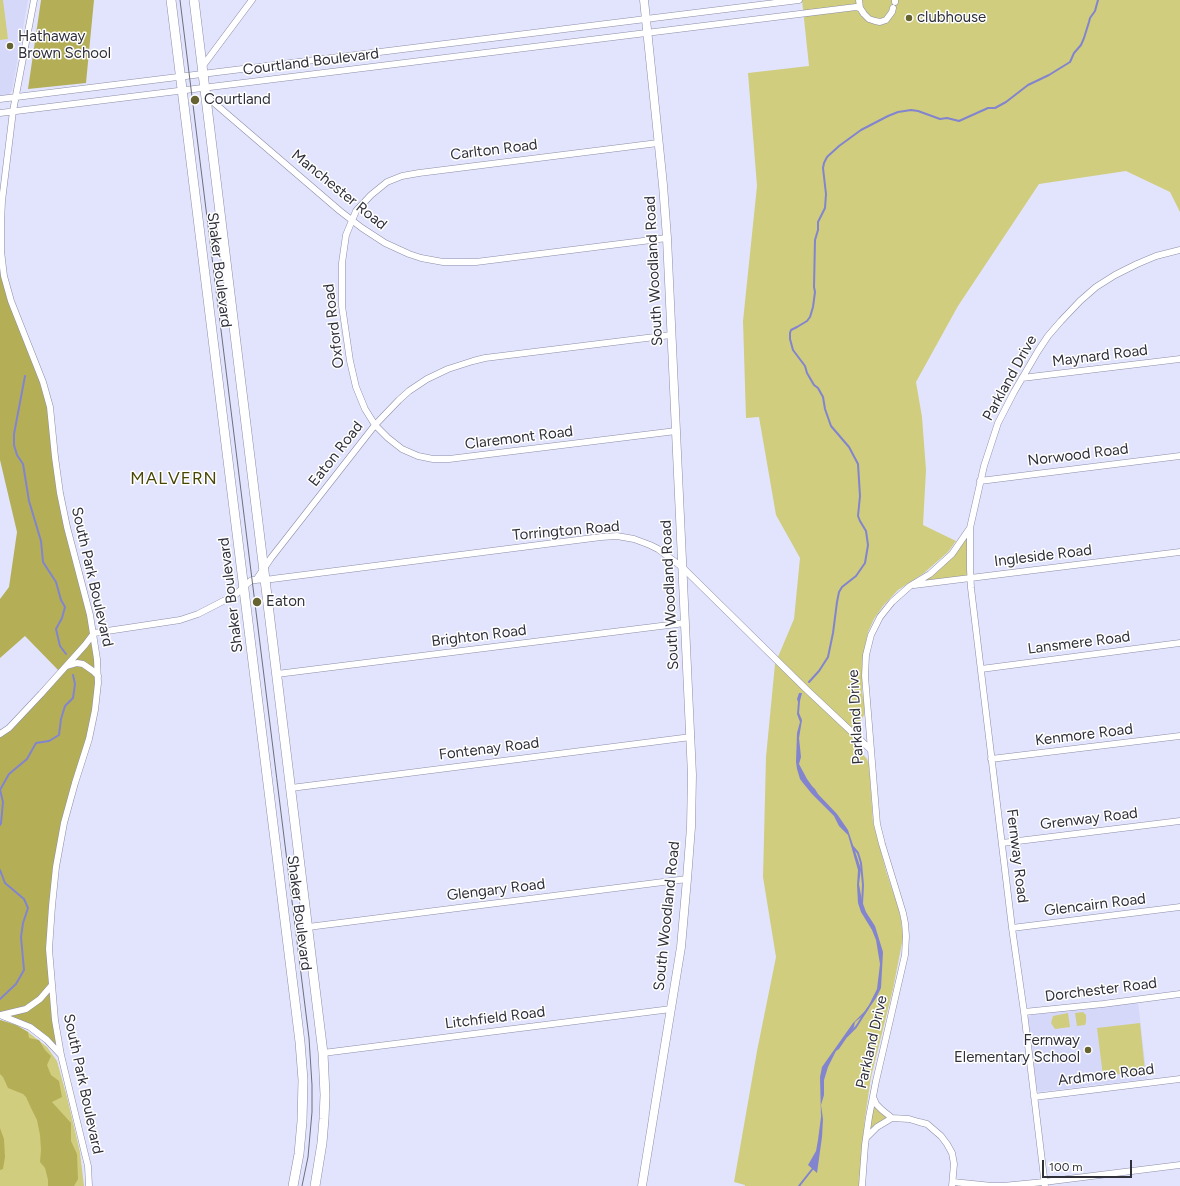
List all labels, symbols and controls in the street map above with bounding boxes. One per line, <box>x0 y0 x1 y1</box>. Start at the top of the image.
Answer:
place label: clubhouse <box>917 9 986 27</box>
marker: clubhouse <box>904 13 914 23</box>
place label: Hathaway Brown School <box>18 28 111 63</box>
marker: Hathaway Brown School <box>5 41 15 51</box>
street label: Courtland Boulevard <box>242 45 380 79</box>
place label: Courtland <box>204 91 271 109</box>
marker: Courtland <box>189 94 201 106</box>
street label: Carlton Road <box>449 136 539 164</box>
street label: Manchester Road <box>288 146 390 234</box>
street label: South Woodland Road <box>641 195 667 347</box>
street label: Shaker Boulevard <box>203 211 235 329</box>
street label: Oxford Road <box>320 283 348 369</box>
street label: Parkland Drive <box>979 332 1041 424</box>
street label: Maynard Road <box>1051 341 1149 371</box>
street label: Eaton Road <box>305 418 367 490</box>
street label: Claremont Road <box>464 422 574 454</box>
street label: Norwood Road <box>1027 440 1129 470</box>
district label: MALVERN <box>130 469 218 489</box>
street label: South Park Boulevard <box>67 505 117 649</box>
street label: Torrington Road <box>512 517 620 545</box>
street label: South Woodland Road <box>657 519 683 671</box>
street label: Shaker Boulevard <box>215 536 247 654</box>
street label: Ingleside Road <box>993 541 1093 571</box>
place label: Eaton <box>266 593 305 611</box>
marker: Eaton <box>251 596 263 608</box>
street label: Brighton Road <box>430 621 528 651</box>
street label: Lansmere Road <box>1027 628 1131 658</box>
street label: Parkland Drive <box>845 669 867 765</box>
street label: Kenmore Road <box>1034 720 1134 750</box>
street label: Fontenay Road <box>438 734 540 764</box>
street label: Grenway Road <box>1039 804 1139 834</box>
street label: Fernway Road <box>1002 808 1032 904</box>
street label: South Woodland Road <box>650 840 684 992</box>
street label: Shaker Boulevard <box>283 854 315 972</box>
street label: Glengary Road <box>446 875 546 905</box>
street label: Glencairn Road <box>1043 890 1147 920</box>
street label: Dorchester Road <box>1044 974 1158 1006</box>
street label: Parkland Drive <box>853 994 891 1090</box>
street label: Litchfield Road <box>444 1003 546 1033</box>
street label: South Park Boulevard <box>59 1012 107 1156</box>
place label: Fernway Elementary School <box>954 1032 1080 1067</box>
marker: Fernway Elementary School <box>1083 1045 1093 1055</box>
street label: Ardmore Road <box>1057 1060 1155 1090</box>
scale bar <box>1044 1152 1134 1178</box>
text: 100 m <box>1049 1160 1083 1174</box>

